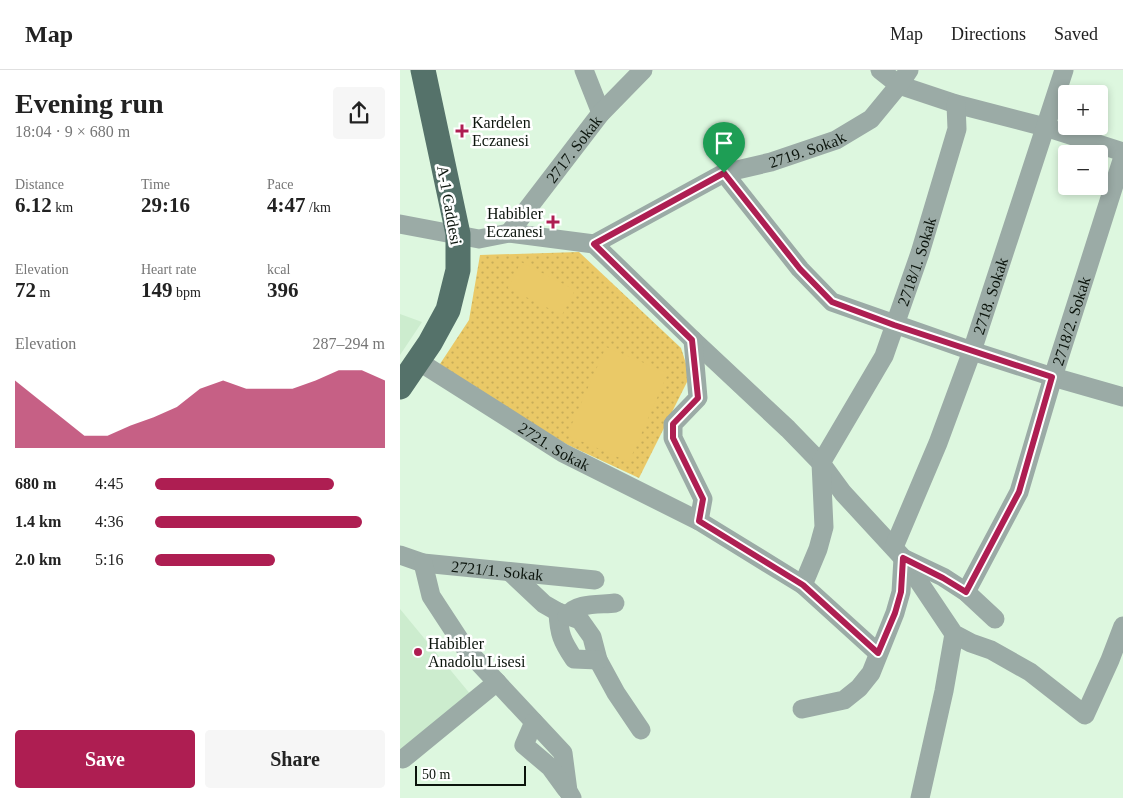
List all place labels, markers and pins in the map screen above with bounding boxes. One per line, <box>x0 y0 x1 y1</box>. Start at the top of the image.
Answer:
place label: Kardelen Eczanesi <box>472 114 531 149</box>
pin <box>703 122 745 173</box>
marker: Kardelen Eczanesi <box>456 125 468 137</box>
place label: Habibler Eczanesi <box>486 205 544 240</box>
marker: Habibler Eczanesi <box>547 216 559 228</box>
place label: Habibler Anadolu Lisesi <box>428 635 526 670</box>
marker: Habibler Anadolu Lisesi <box>412 646 424 658</box>

